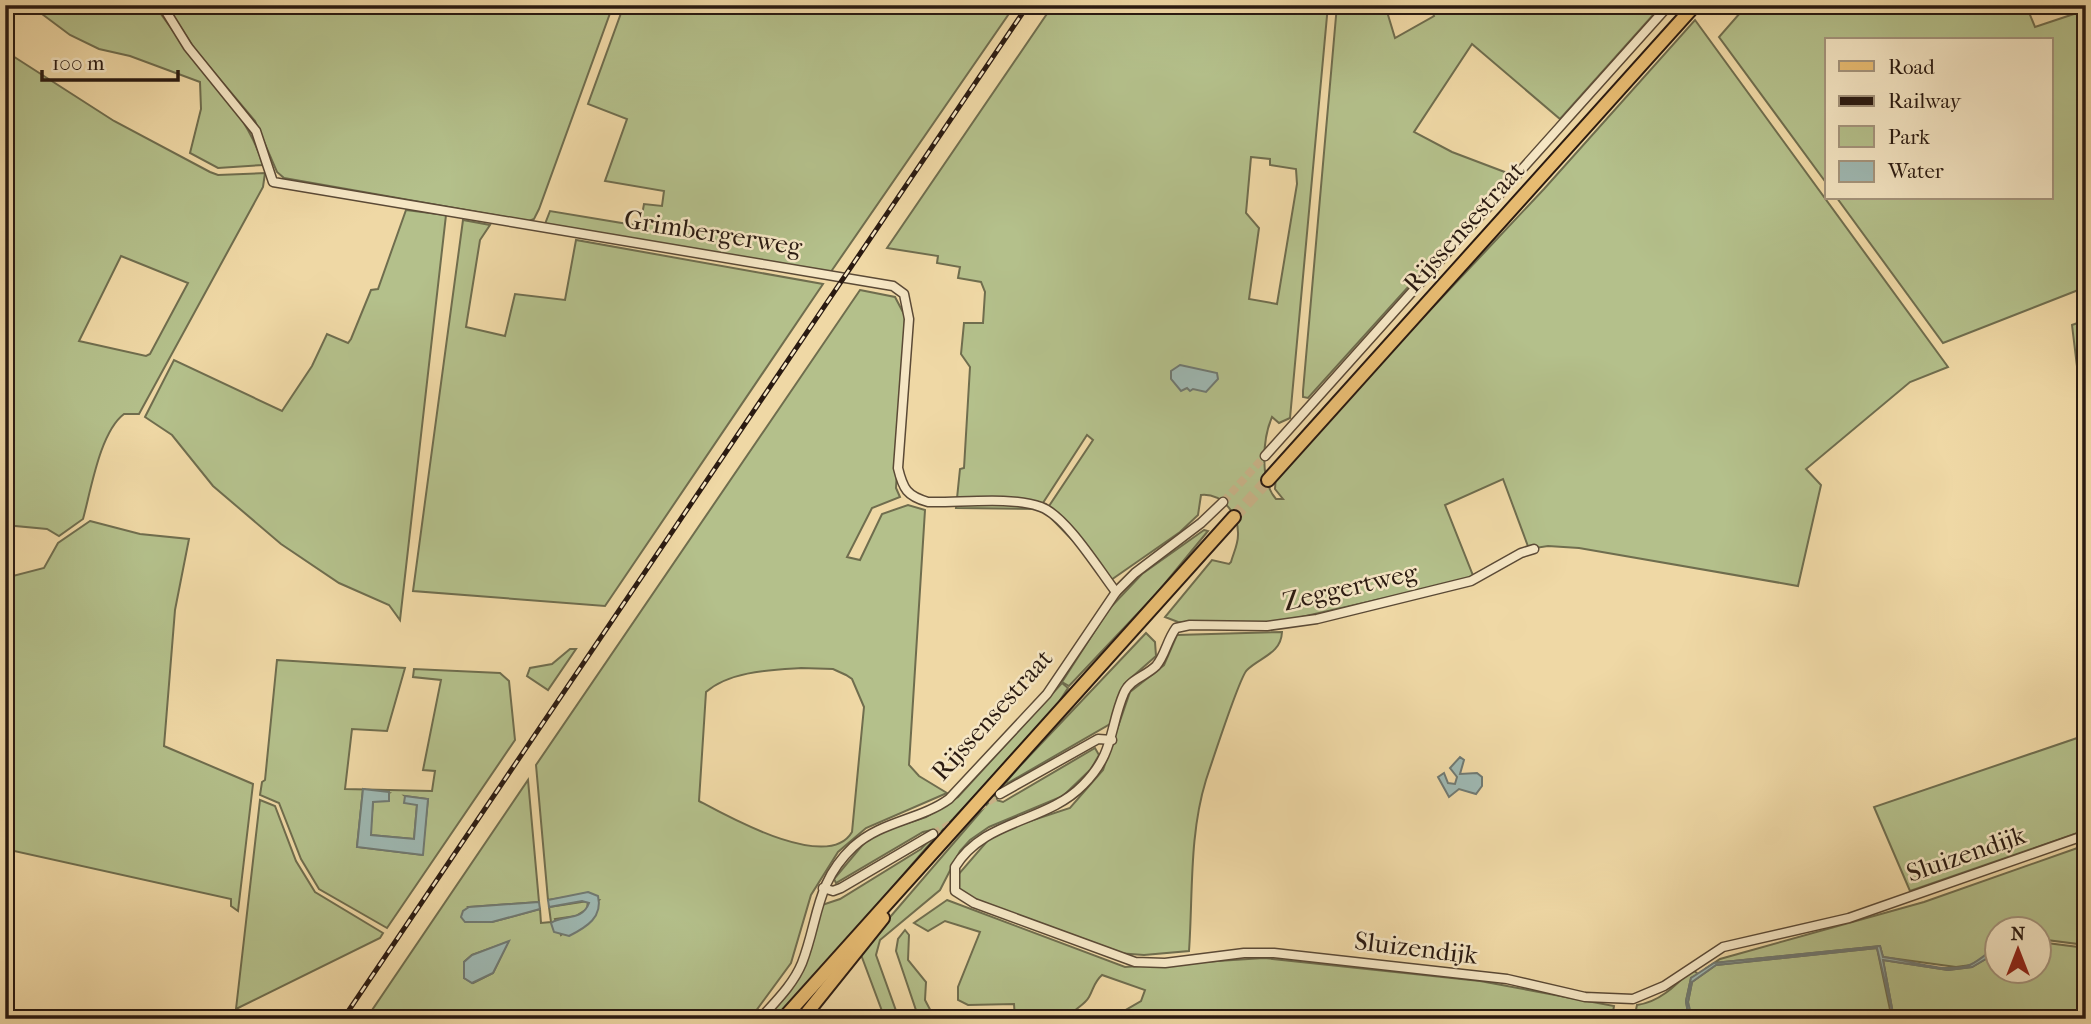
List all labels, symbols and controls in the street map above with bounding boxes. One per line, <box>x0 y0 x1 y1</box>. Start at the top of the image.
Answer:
scale bar <box>42 38 178 82</box>
legend <box>1825 38 2052 200</box>
text: 100 m <box>52 51 105 75</box>
text: Road <box>1888 55 1935 79</box>
text: Railway <box>1888 89 1962 113</box>
text: Park <box>1888 125 1930 149</box>
street label: Rijssensestraat <box>1397 154 1532 299</box>
text: Water <box>1887 159 1944 183</box>
street label: Grimbergerweg <box>622 204 805 263</box>
street label: Zeggertweg <box>1280 556 1421 618</box>
street label: Rijssensestraat <box>925 642 1060 787</box>
street label: Sluizendijk <box>1902 819 2030 889</box>
north arrow <box>1982 916 2052 986</box>
text: N <box>2011 923 2026 945</box>
street label: Sluizendijk <box>1353 925 1480 971</box>

